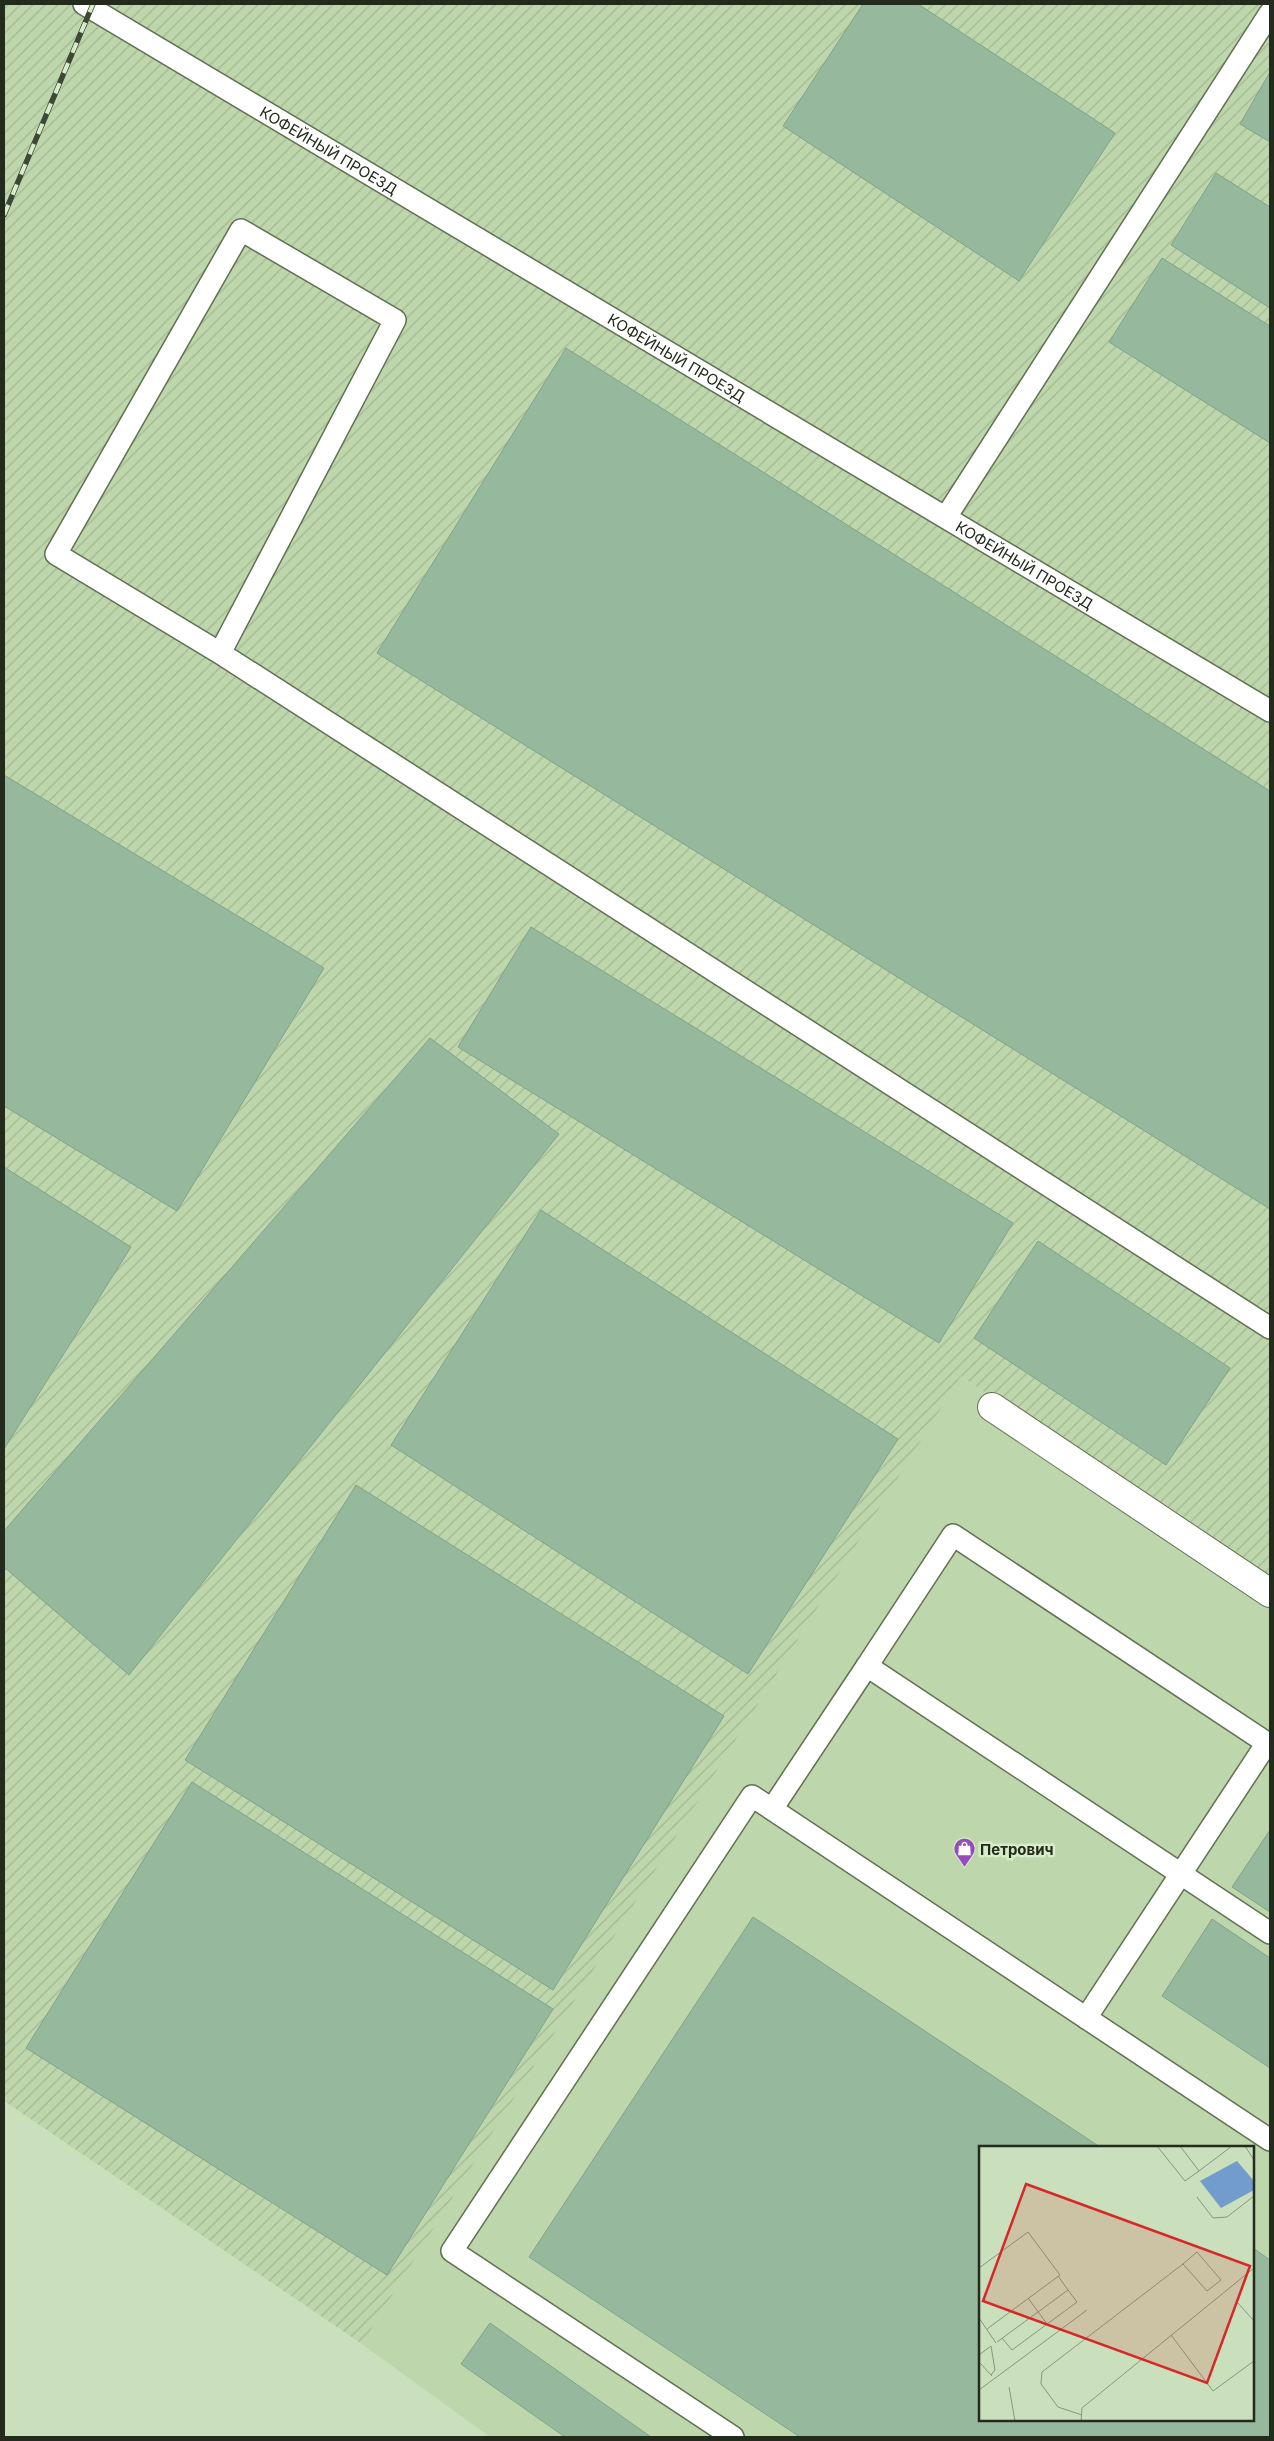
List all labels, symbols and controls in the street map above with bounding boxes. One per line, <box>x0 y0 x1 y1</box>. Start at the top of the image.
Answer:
street label: КОФЕЙНЫЙ ПРОЕЗД <box>257 102 401 198</box>
street label: КОФЕЙНЫЙ ПРОЕЗД <box>605 309 749 406</box>
street label: КОФЕЙНЫЙ ПРОЕЗД <box>952 516 1097 613</box>
shop icon: Петрович <box>952 1837 976 1868</box>
place label: Петрович <box>980 1840 1054 1859</box>
inset map <box>979 2146 1254 2421</box>

